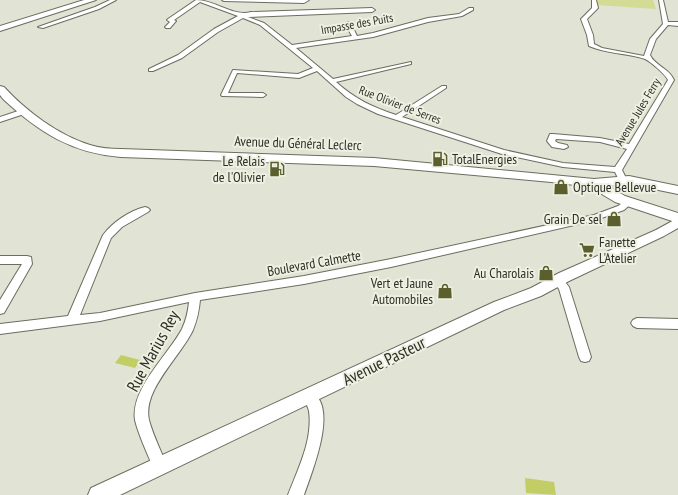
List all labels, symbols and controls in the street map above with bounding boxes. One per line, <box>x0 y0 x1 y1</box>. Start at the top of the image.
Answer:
street label: Impasse des Puits <box>320 10 394 37</box>
street label: Avenue Jules Ferry <box>611 75 664 148</box>
street label: Rue Olivier de Serres <box>357 82 443 127</box>
street label: Avenue du Général Leclerc <box>234 132 362 154</box>
fuel station icon: TotalEnergies <box>431 150 449 168</box>
place label: TotalEnergies <box>452 150 517 168</box>
place label: Le Relais de l'Olivier <box>213 152 265 186</box>
fuel station icon: Le Relais de l'Olivier <box>268 160 286 178</box>
shop icon: Optique Bellevue <box>552 178 570 196</box>
place label: Optique Bellevue <box>573 178 656 196</box>
place label: Grain De sel <box>544 210 603 228</box>
shop icon: Grain De sel <box>605 210 623 228</box>
place label: Fanette L'Atelier <box>599 233 637 267</box>
supermarket icon: Fanette L'Atelier <box>578 241 596 259</box>
street label: Boulevard Calmette <box>266 246 362 280</box>
place label: Au Charolais <box>474 264 534 282</box>
shop icon: Au Charolais <box>537 264 555 282</box>
place label: Vert et Jaune Automobiles <box>370 274 433 308</box>
shop icon: Vert et Jaune Automobiles <box>436 282 454 300</box>
street label: Rue Marius Rey <box>122 306 185 395</box>
street label: Avenue Pasteur <box>339 331 430 391</box>

